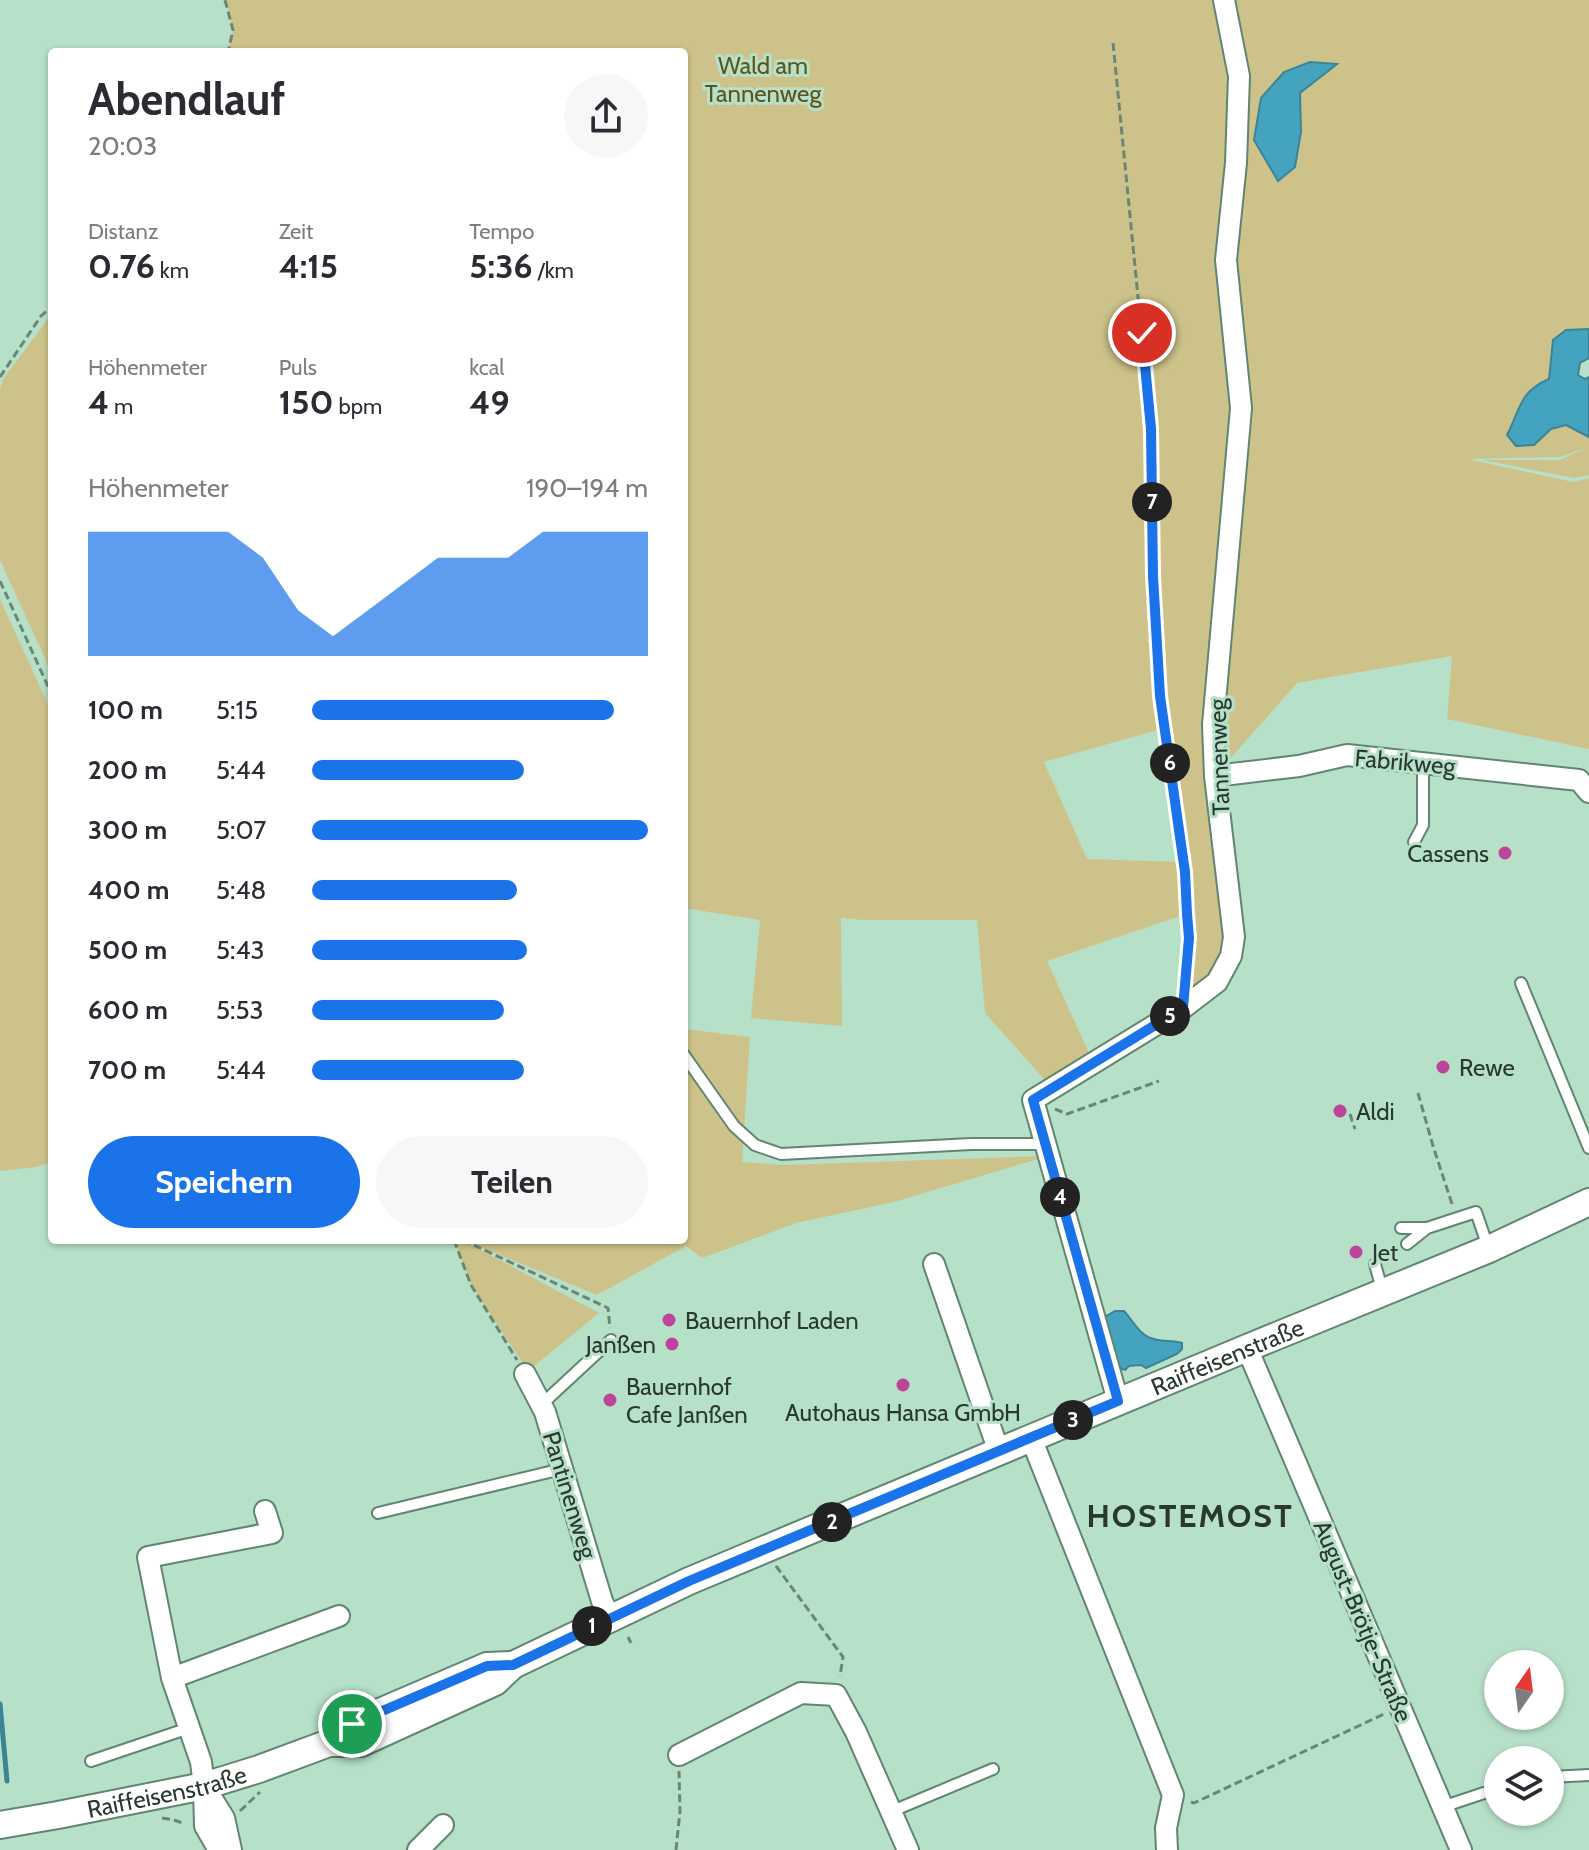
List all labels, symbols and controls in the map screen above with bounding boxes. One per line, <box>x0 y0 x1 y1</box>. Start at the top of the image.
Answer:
park label: Wald am Tannenweg <box>705 51 822 108</box>
text: Abendlauf <box>88 73 285 126</box>
button: share <box>564 74 648 158</box>
text: 20:03 <box>88 130 157 162</box>
text: Distanz <box>88 218 158 245</box>
text: Zeit <box>279 218 313 245</box>
text: Tempo <box>469 218 534 245</box>
text: 0.76 <box>88 245 155 287</box>
text: 4:15 <box>279 245 338 287</box>
text: 5:36 <box>469 245 533 287</box>
text: km <box>155 257 189 284</box>
text: /km <box>533 257 574 284</box>
pin <box>1108 299 1176 367</box>
icon: check <box>1120 311 1164 355</box>
text: Höhenmeter <box>88 354 207 381</box>
text: Puls <box>279 354 317 381</box>
text: kcal <box>469 354 504 381</box>
text: 4 <box>88 381 109 423</box>
text: 150 <box>279 381 333 423</box>
text: 49 <box>469 381 510 423</box>
text: m <box>109 393 133 420</box>
text: bpm <box>333 393 382 420</box>
text: Höhenmeter <box>88 472 229 504</box>
text: 190–194 m <box>526 472 648 504</box>
pin: 7 <box>1132 482 1172 522</box>
text: 7 <box>1146 488 1158 515</box>
text: 100 m <box>88 694 163 726</box>
text: 5:15 <box>216 694 258 726</box>
street label: Tannenweg <box>1202 697 1236 816</box>
pin: 6 <box>1150 743 1190 783</box>
street label: Fabrikweg <box>1353 743 1458 781</box>
text: 6 <box>1164 749 1176 776</box>
text: 200 m <box>88 754 167 786</box>
text: 5:44 <box>216 754 266 786</box>
text: 300 m <box>88 814 167 846</box>
text: 5:07 <box>216 814 266 846</box>
place label: Cassens <box>1407 839 1489 868</box>
marker: Cassens <box>1496 844 1514 862</box>
text: 400 m <box>88 874 169 906</box>
text: 5:48 <box>216 874 266 906</box>
text: 500 m <box>88 934 167 966</box>
text: 5:43 <box>216 934 265 966</box>
text: 600 m <box>88 994 168 1026</box>
text: 5:53 <box>216 994 264 1026</box>
pin: 5 <box>1150 996 1190 1036</box>
text: 5 <box>1164 1002 1176 1029</box>
place label: Rewe <box>1459 1053 1515 1082</box>
text: 700 m <box>88 1054 166 1086</box>
text: 5:44 <box>216 1054 266 1086</box>
marker: Rewe <box>1434 1058 1452 1076</box>
place label: Aldi <box>1356 1097 1395 1126</box>
marker: Aldi <box>1331 1102 1349 1120</box>
button: Speichern <box>88 1136 360 1228</box>
button: Teilen <box>376 1136 648 1228</box>
pin: 4 <box>1040 1177 1080 1217</box>
text: 4 <box>1053 1183 1067 1210</box>
place label: Jet <box>1371 1238 1398 1267</box>
marker: Jet <box>1347 1243 1365 1261</box>
place label: Bauernhof Laden <box>685 1306 859 1335</box>
marker: Bauernhof Laden <box>660 1311 678 1329</box>
street label: Raiffeisenstraße <box>1146 1312 1308 1401</box>
place label: Janßen <box>585 1330 656 1359</box>
marker: Janßen <box>663 1335 681 1353</box>
place label: Bauernhof Cafe Janßen <box>626 1372 748 1429</box>
marker: Autohaus Hansa GmbH <box>894 1376 912 1394</box>
marker: Bauernhof Cafe Janßen <box>601 1391 619 1409</box>
place label: Autohaus Hansa GmbH <box>785 1398 1021 1427</box>
pin: 3 <box>1053 1400 1093 1440</box>
text: 3 <box>1067 1406 1079 1433</box>
street label: Pantinenweg <box>537 1428 603 1563</box>
district label: HOSTEMOST <box>1086 1496 1294 1535</box>
pin: 2 <box>812 1502 852 1542</box>
text: 2 <box>826 1508 838 1535</box>
street label: August-Brötje-Straße <box>1307 1516 1419 1726</box>
pin: 1 <box>572 1606 612 1646</box>
text: 1 <box>588 1612 596 1639</box>
north arrow <box>1484 1650 1564 1730</box>
map controls <box>1484 1650 1564 1826</box>
pin <box>318 1690 386 1758</box>
icon: arrive <box>330 1702 374 1746</box>
button: layers <box>1484 1746 1564 1826</box>
street label: Raiffeisenstraße <box>84 1759 250 1823</box>

